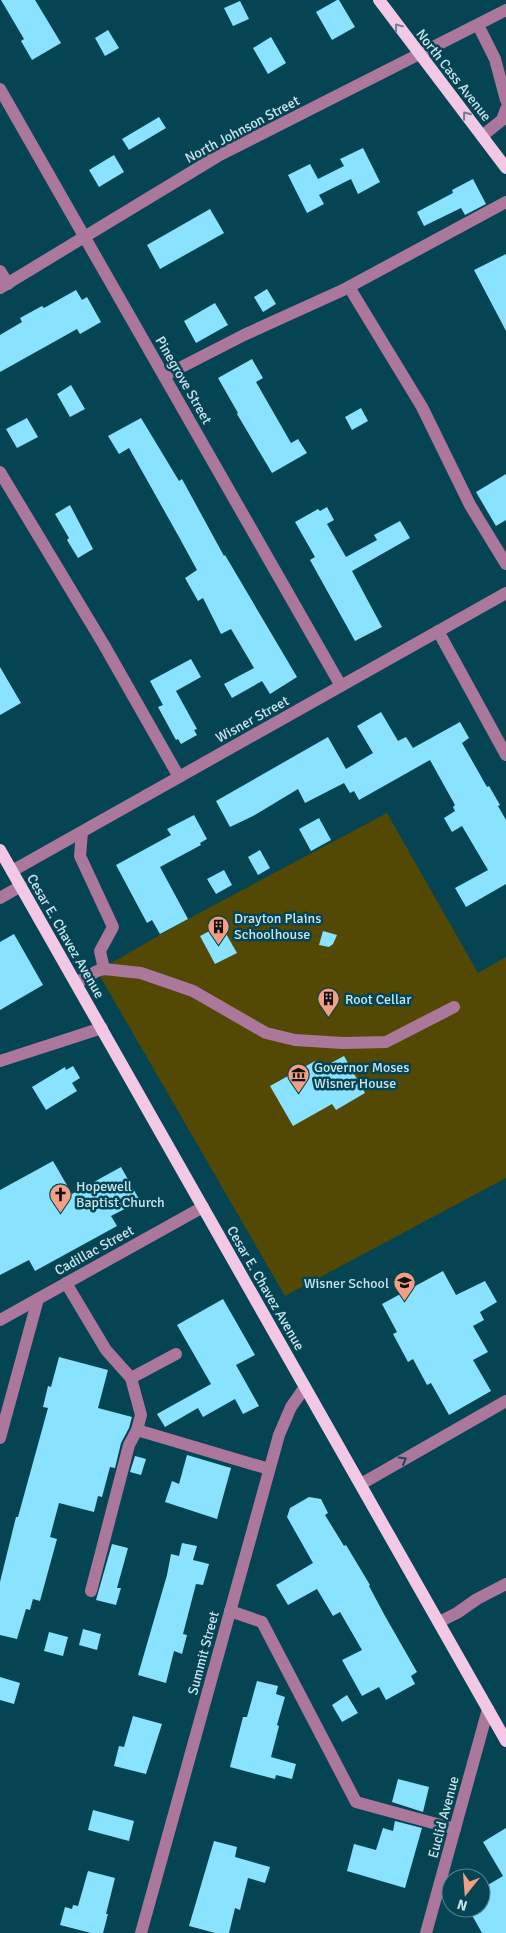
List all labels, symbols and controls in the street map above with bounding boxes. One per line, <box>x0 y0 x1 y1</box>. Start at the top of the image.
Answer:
one-way arrow <box>396 24 404 33</box>
street label: North Cass Avenue <box>412 26 495 125</box>
street label: North Johnson Street <box>182 92 302 167</box>
one-way arrow <box>463 112 471 121</box>
street label: Pinegrove Street <box>152 333 216 427</box>
street label: Wisner Street <box>213 692 292 747</box>
street label: Cesar E. Chavez Avenue <box>23 871 108 1001</box>
place label: Drayton Plains Schoolhouse <box>234 910 321 943</box>
building icon: Drayton Plains Schoolhouse <box>206 914 230 945</box>
building icon: Root Cellar <box>317 987 341 1018</box>
place label: Root Cellar <box>345 991 412 1008</box>
place label: Governor Moses Wisner House <box>314 1059 409 1092</box>
museum icon: Governor Moses Wisner House <box>286 1063 310 1094</box>
place label: Hopewell Baptist Church <box>76 1178 165 1211</box>
church icon: Hopewell Baptist Church <box>48 1182 72 1213</box>
street label: Cadillac Street <box>52 1222 137 1279</box>
street label: Cesar E. Chavez Avenue <box>223 1223 308 1353</box>
school or university icon: Wisner School <box>393 1271 417 1302</box>
place label: Wisner School <box>304 1275 389 1292</box>
one-way arrow <box>398 1456 407 1466</box>
street label: Summit Street <box>184 1609 223 1697</box>
street label: Euclid Avenue <box>424 1774 463 1860</box>
north arrow <box>441 1868 491 1918</box>
text: N <box>455 1895 469 1915</box>

